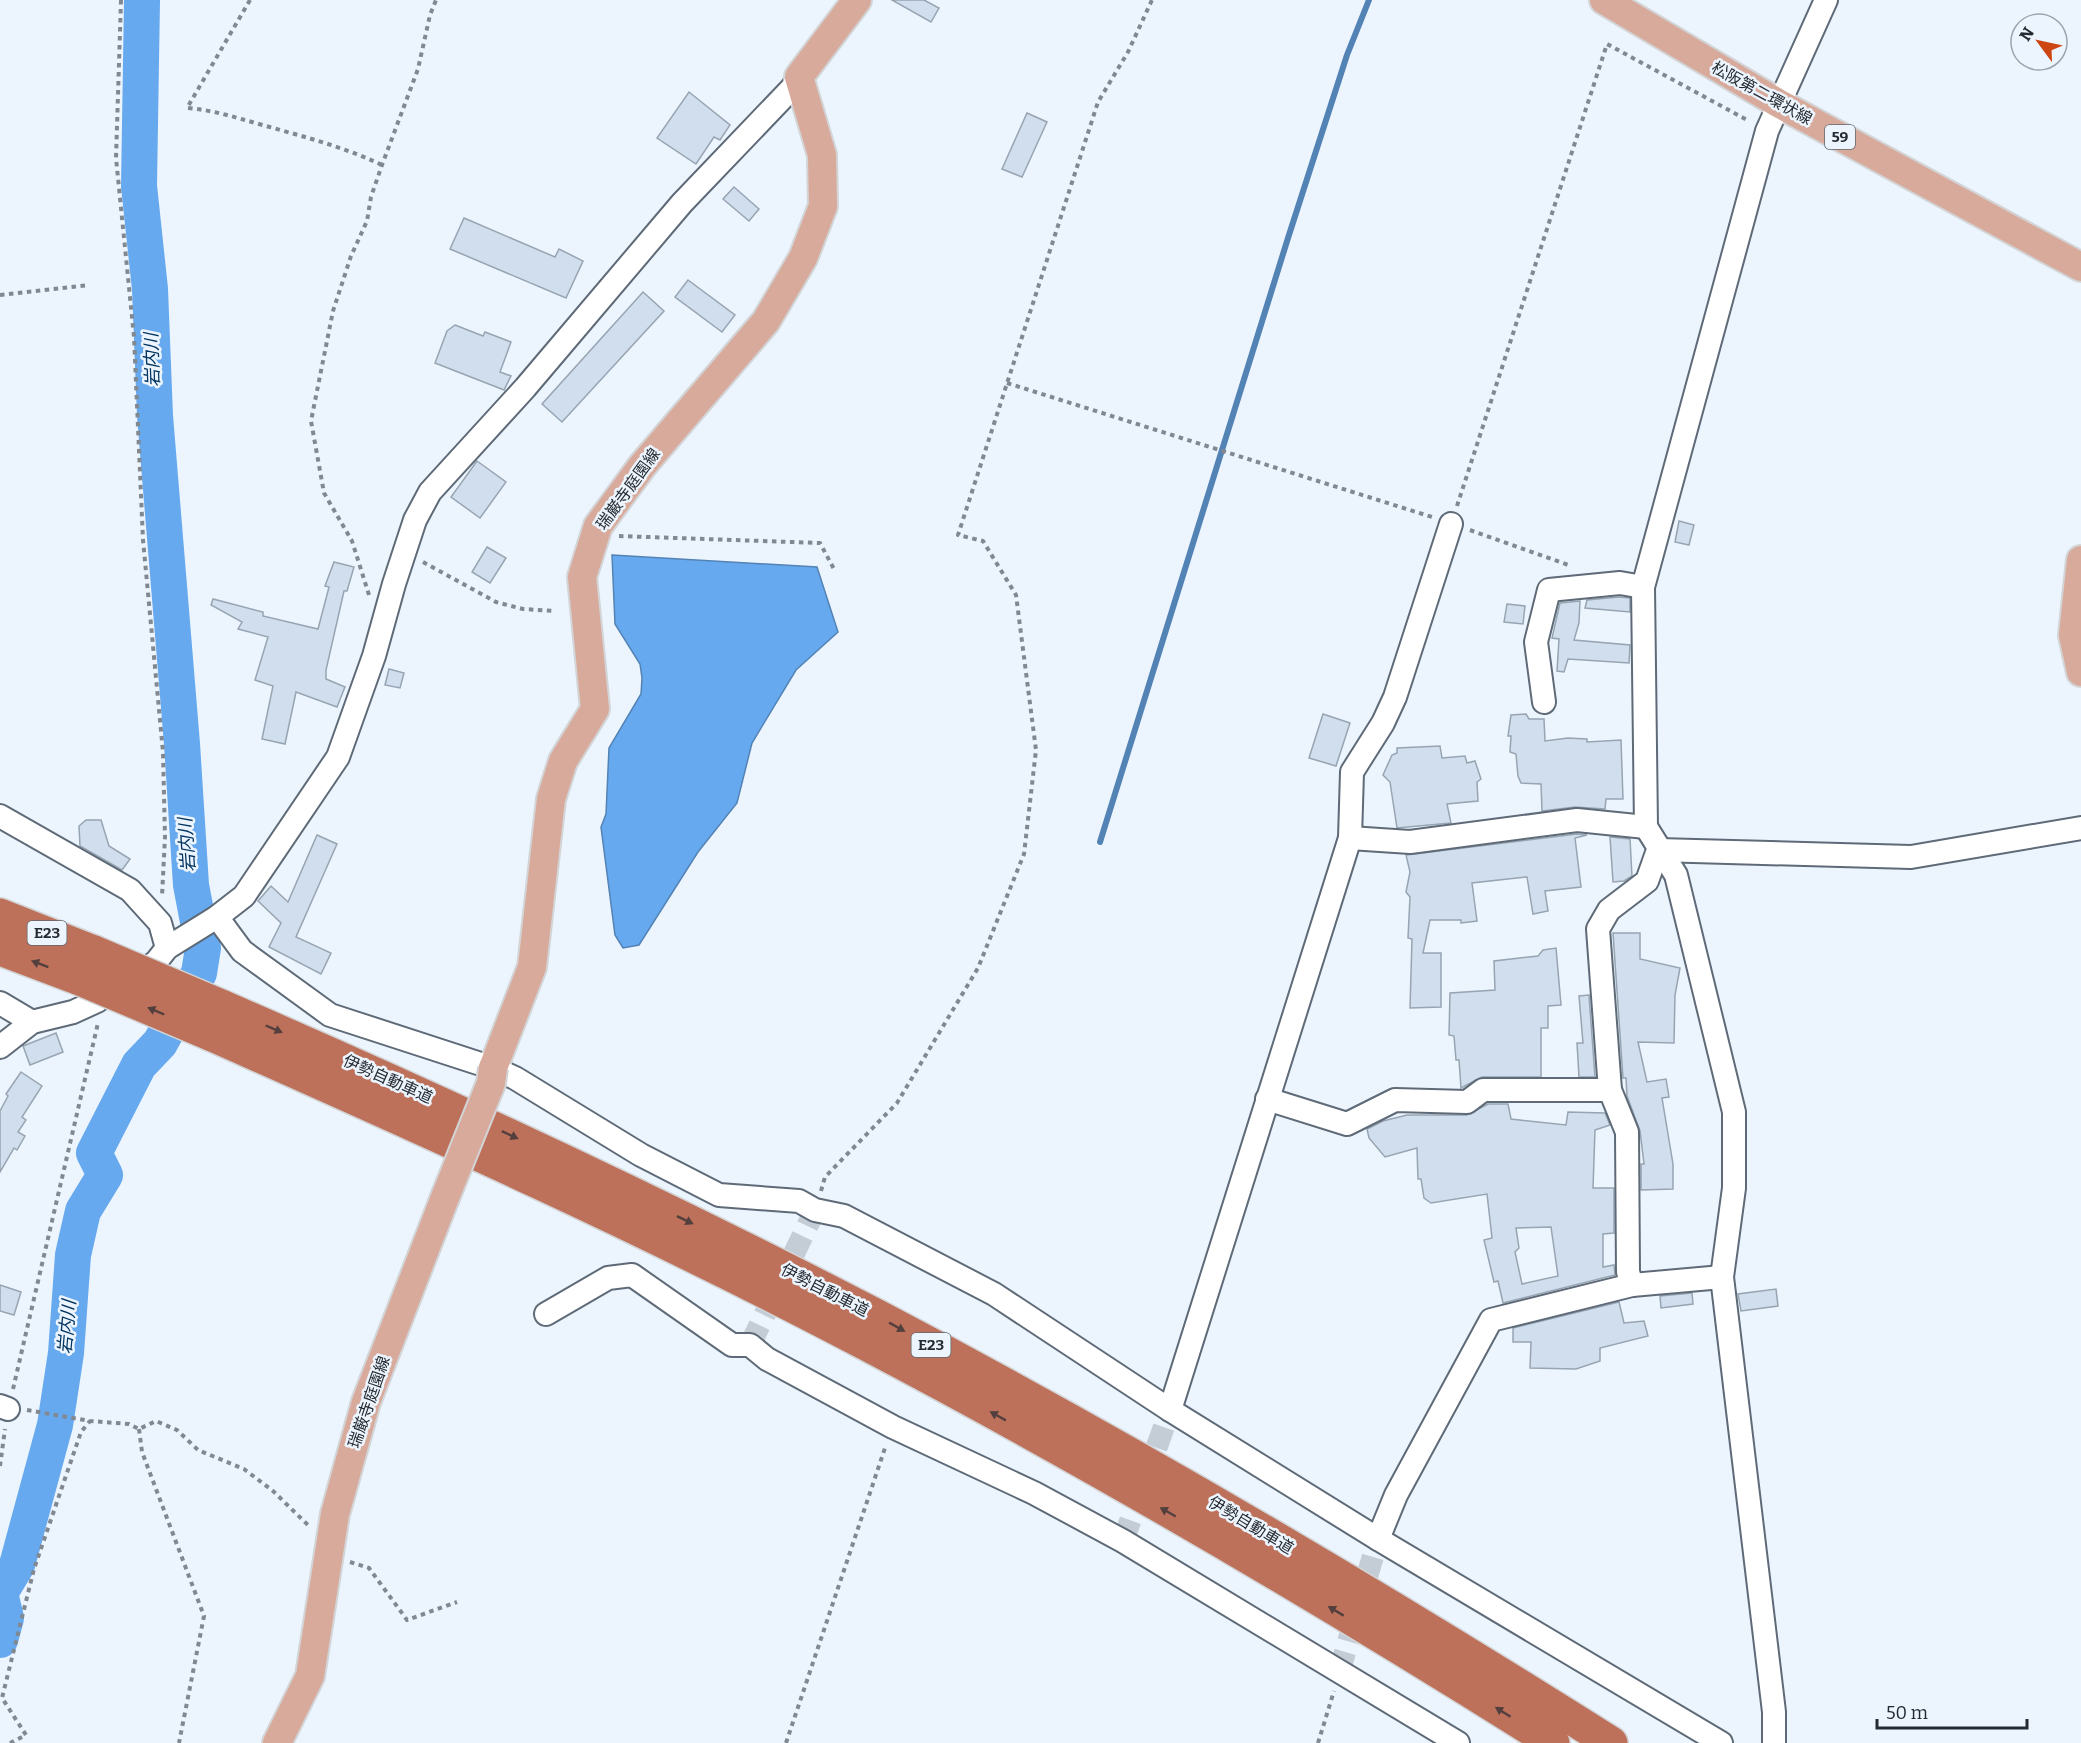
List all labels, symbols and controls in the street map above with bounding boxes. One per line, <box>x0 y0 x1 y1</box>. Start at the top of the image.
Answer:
north arrow <box>2009 12 2069 72</box>
text: N <box>2016 24 2038 44</box>
street label: 松阪第二環状線 <box>1708 58 1816 128</box>
road number: 59 <box>1825 125 1855 149</box>
water label: 岩内川 <box>140 331 164 387</box>
street label: 瑞巌寺庭園線 <box>592 445 664 533</box>
water label: 岩内川 <box>174 815 200 873</box>
road number: E23 <box>28 921 66 945</box>
one-way arrow <box>31 959 49 969</box>
one-way arrow <box>147 1006 165 1015</box>
one-way arrow <box>266 1024 284 1034</box>
street label: 伊勢自動車道 <box>340 1051 436 1107</box>
one-way arrow <box>501 1130 519 1140</box>
one-way arrow <box>677 1215 694 1224</box>
street label: 伊勢自動車道 <box>778 1260 872 1320</box>
water label: 岩内川 <box>54 1297 80 1355</box>
one-way arrow <box>888 1322 905 1332</box>
road number: E23 <box>912 1333 950 1357</box>
street label: 瑞厳寺庭園線 <box>344 1354 394 1450</box>
one-way arrow <box>990 1411 1007 1421</box>
street label: 伊勢自動車道 <box>1205 1492 1297 1558</box>
one-way arrow <box>1160 1507 1177 1517</box>
one-way arrow <box>1328 1606 1344 1617</box>
scale bar <box>1877 1692 2027 1730</box>
text: 50 m <box>1886 1702 1928 1724</box>
one-way arrow <box>1495 1706 1511 1717</box>

